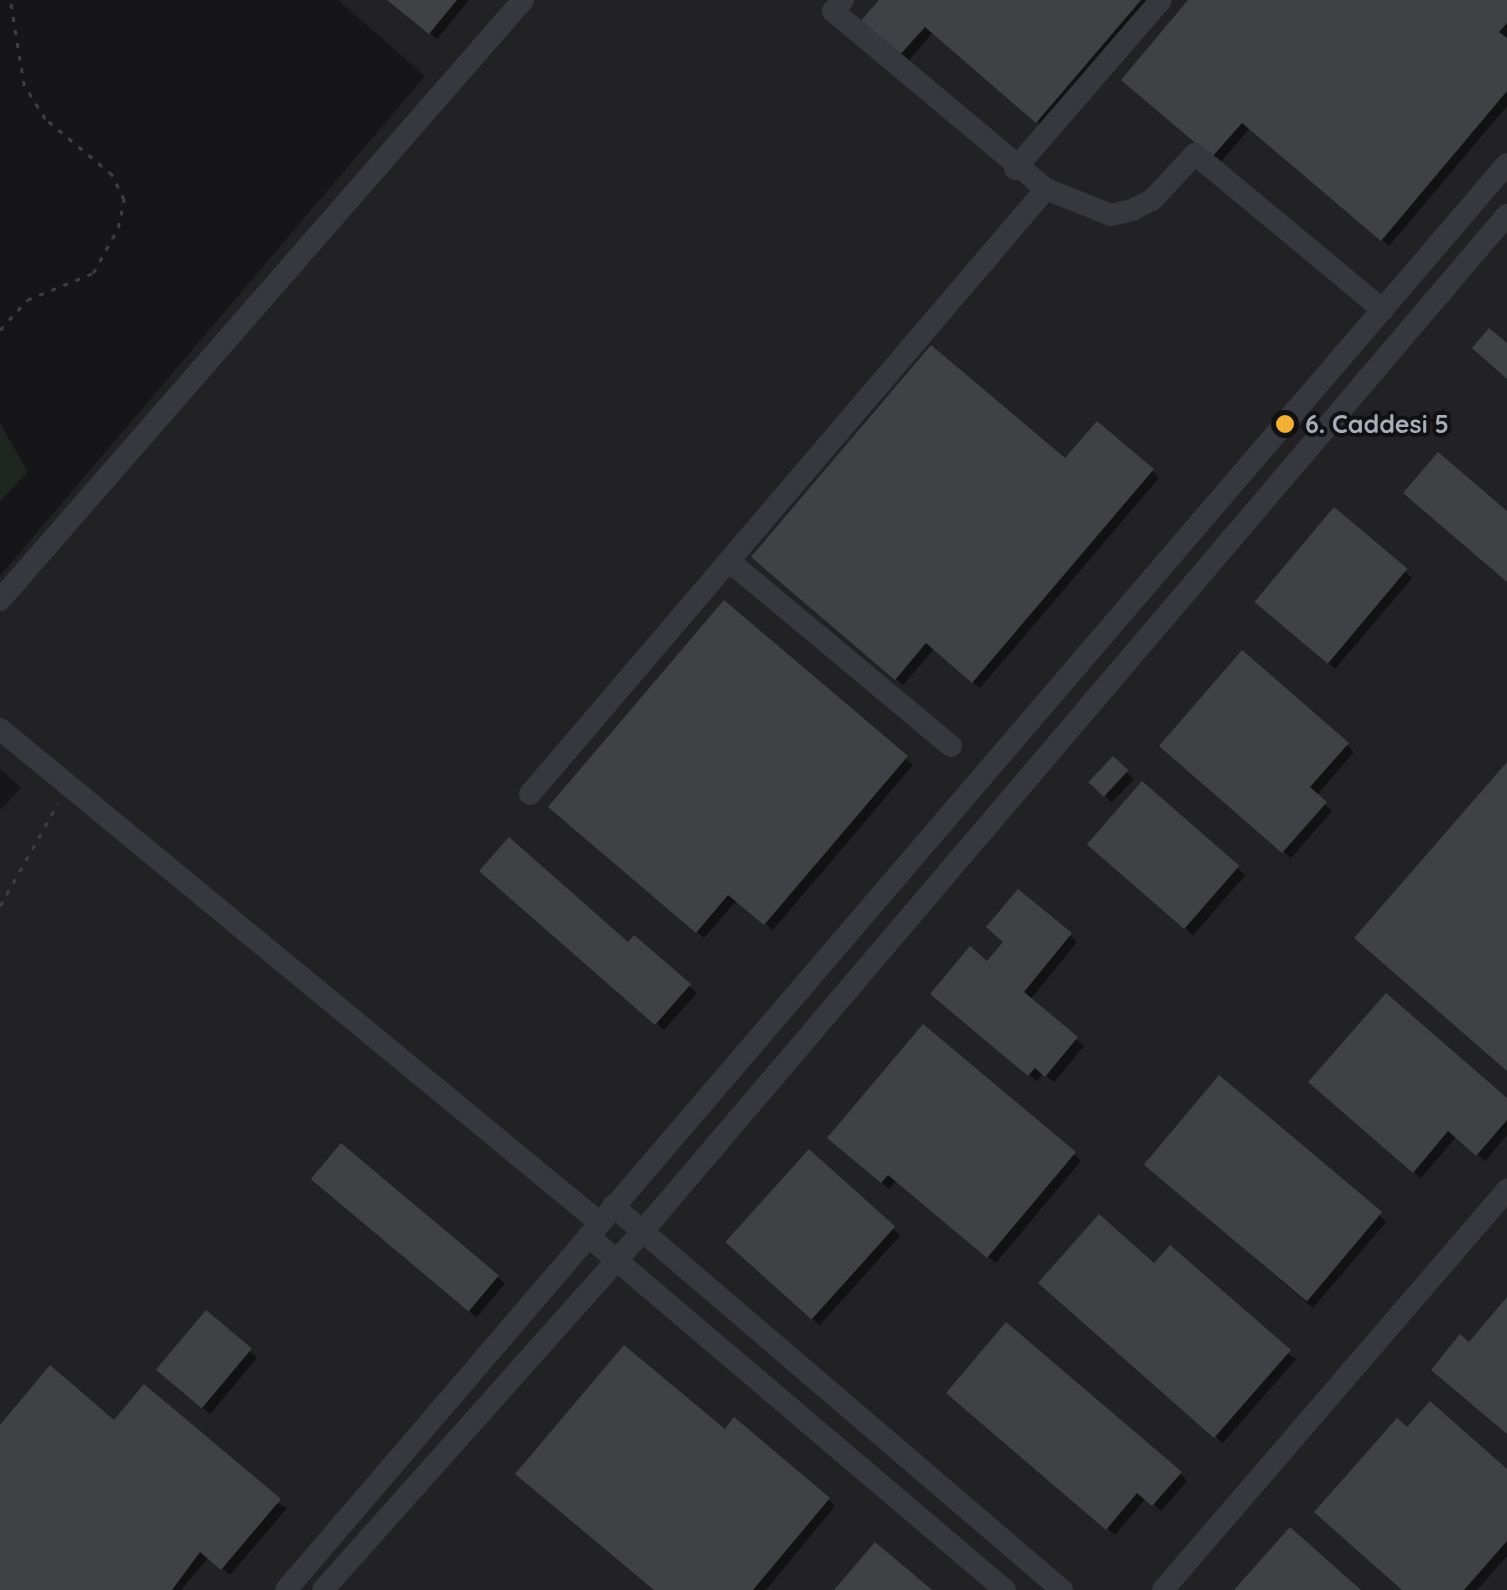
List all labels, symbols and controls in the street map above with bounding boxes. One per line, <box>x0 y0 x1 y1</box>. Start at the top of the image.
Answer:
place label: 6. Caddesi 5 <box>1305 409 1449 439</box>
marker: 6. Caddesi 5 <box>1274 413 1296 435</box>

